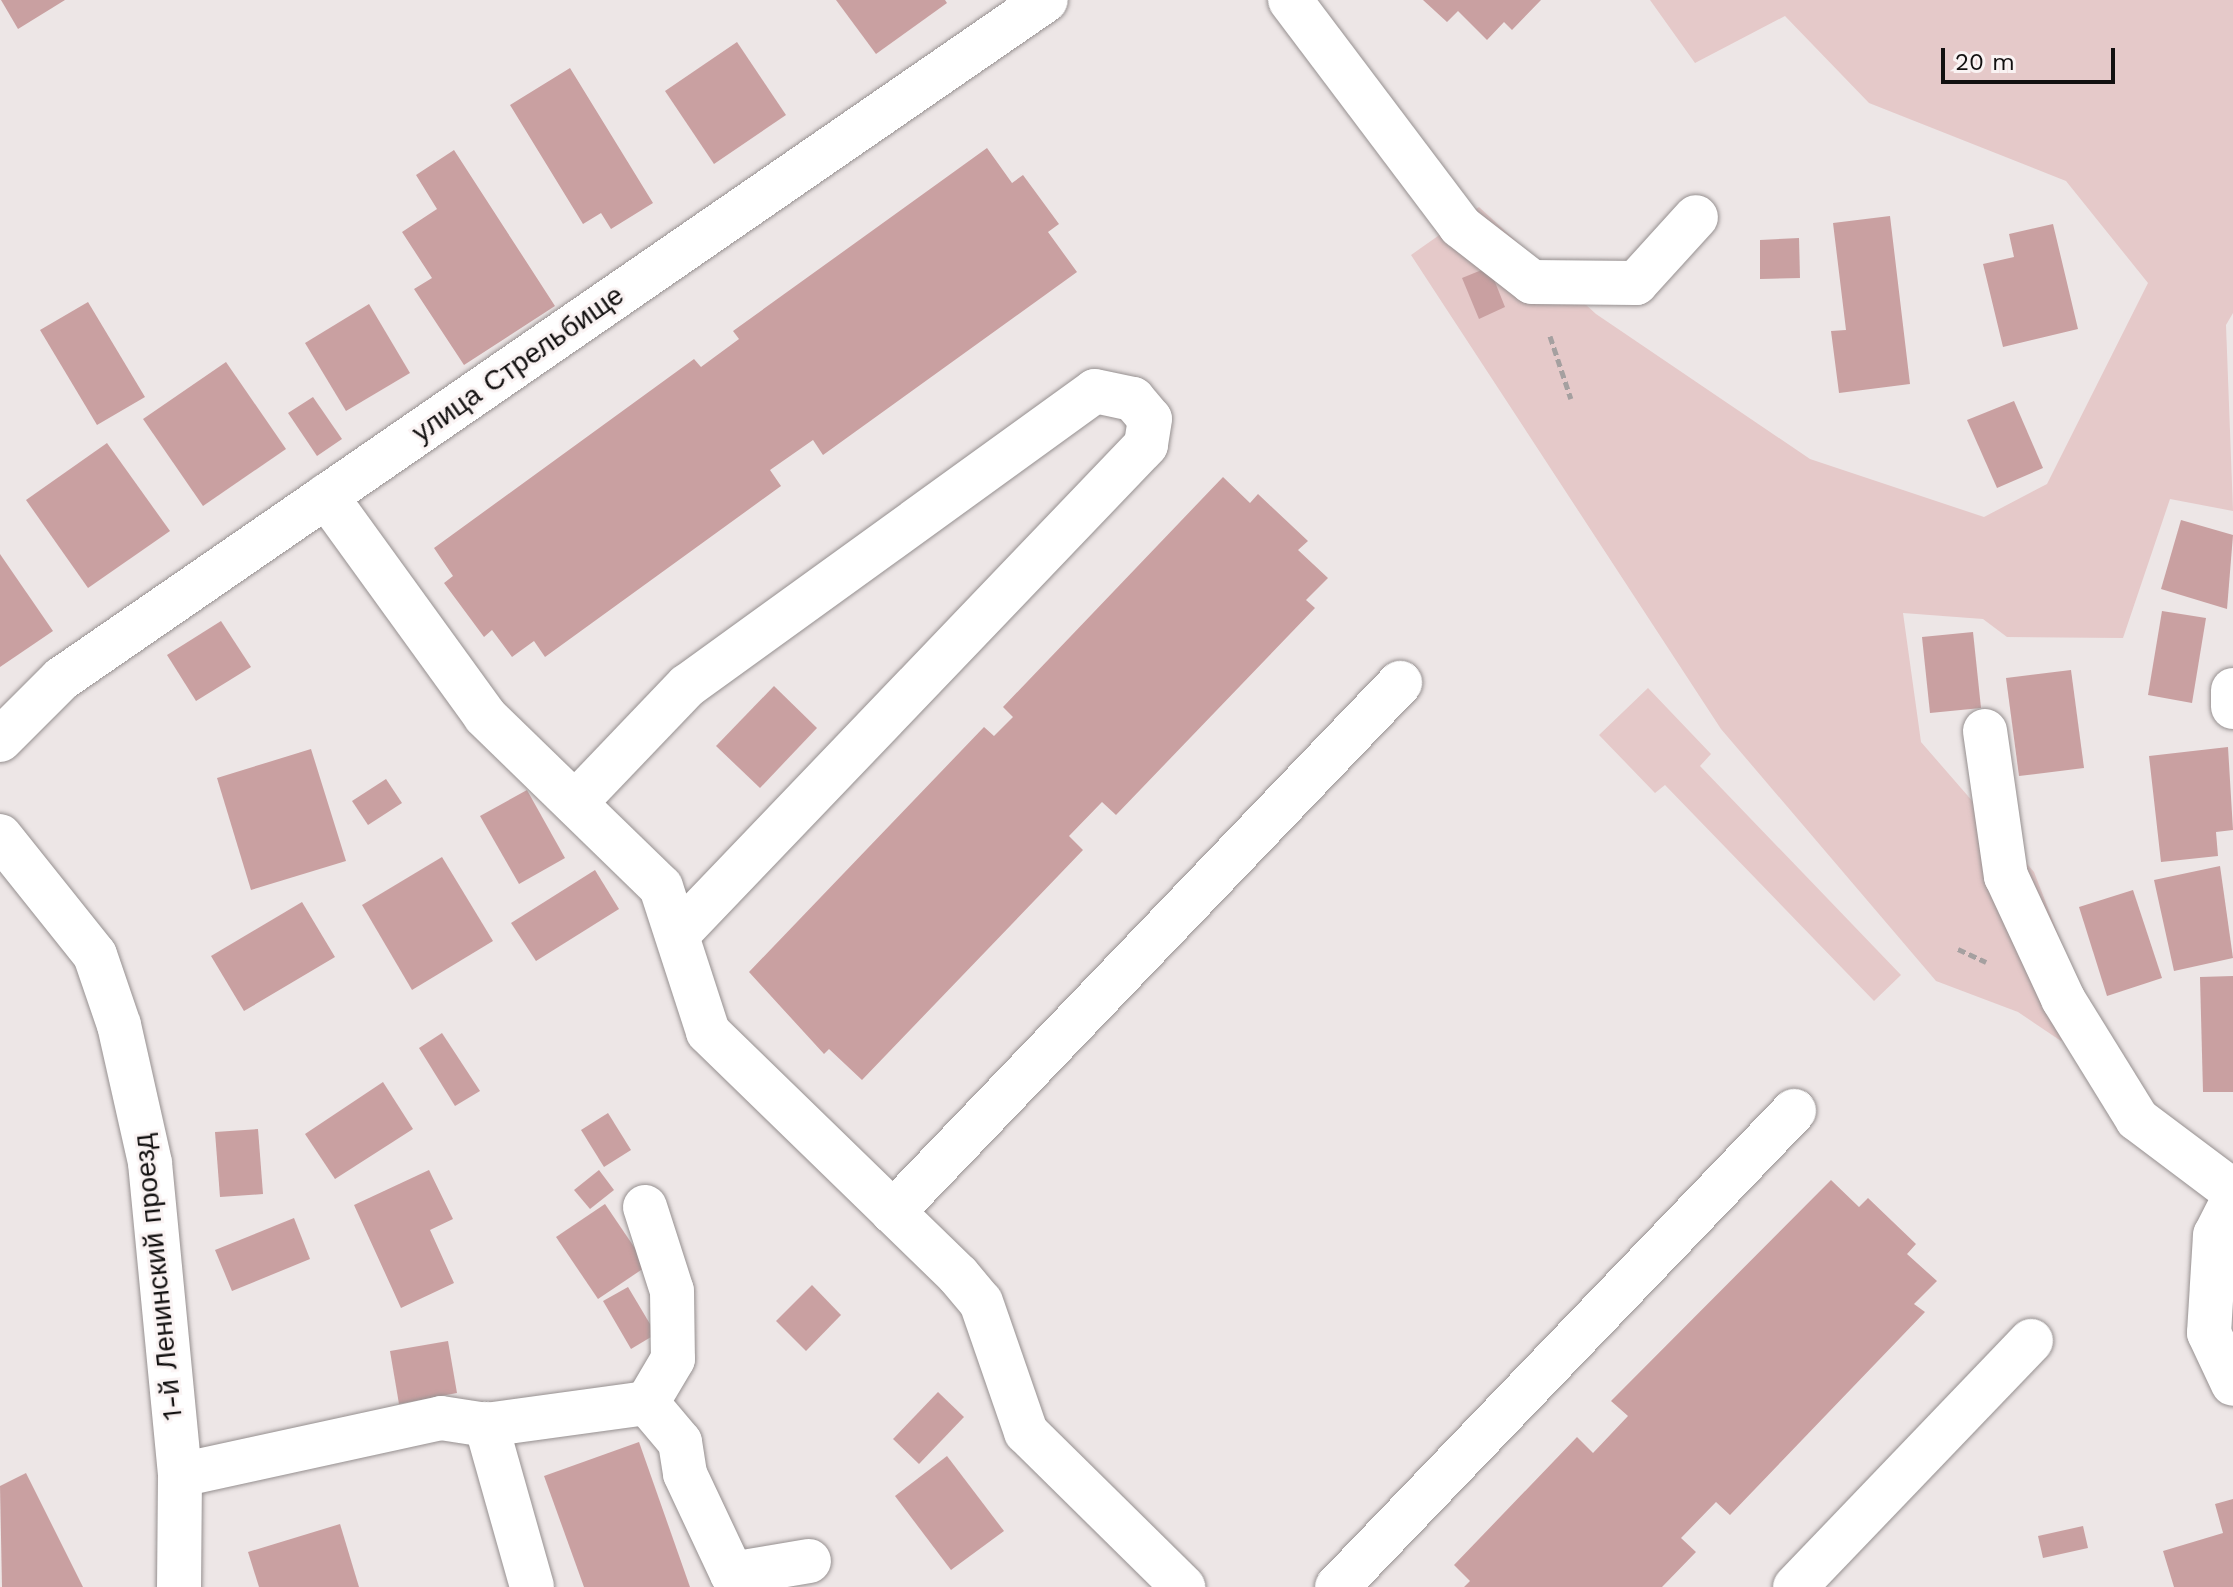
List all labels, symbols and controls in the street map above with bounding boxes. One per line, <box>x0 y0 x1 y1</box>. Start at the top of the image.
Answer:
scale bar <box>1945 32 2119 82</box>
text: 20 m <box>1955 48 2015 76</box>
street label: улица Стрельбище <box>406 278 630 450</box>
street label: 1-й Ленинский проезд <box>126 1132 190 1422</box>

